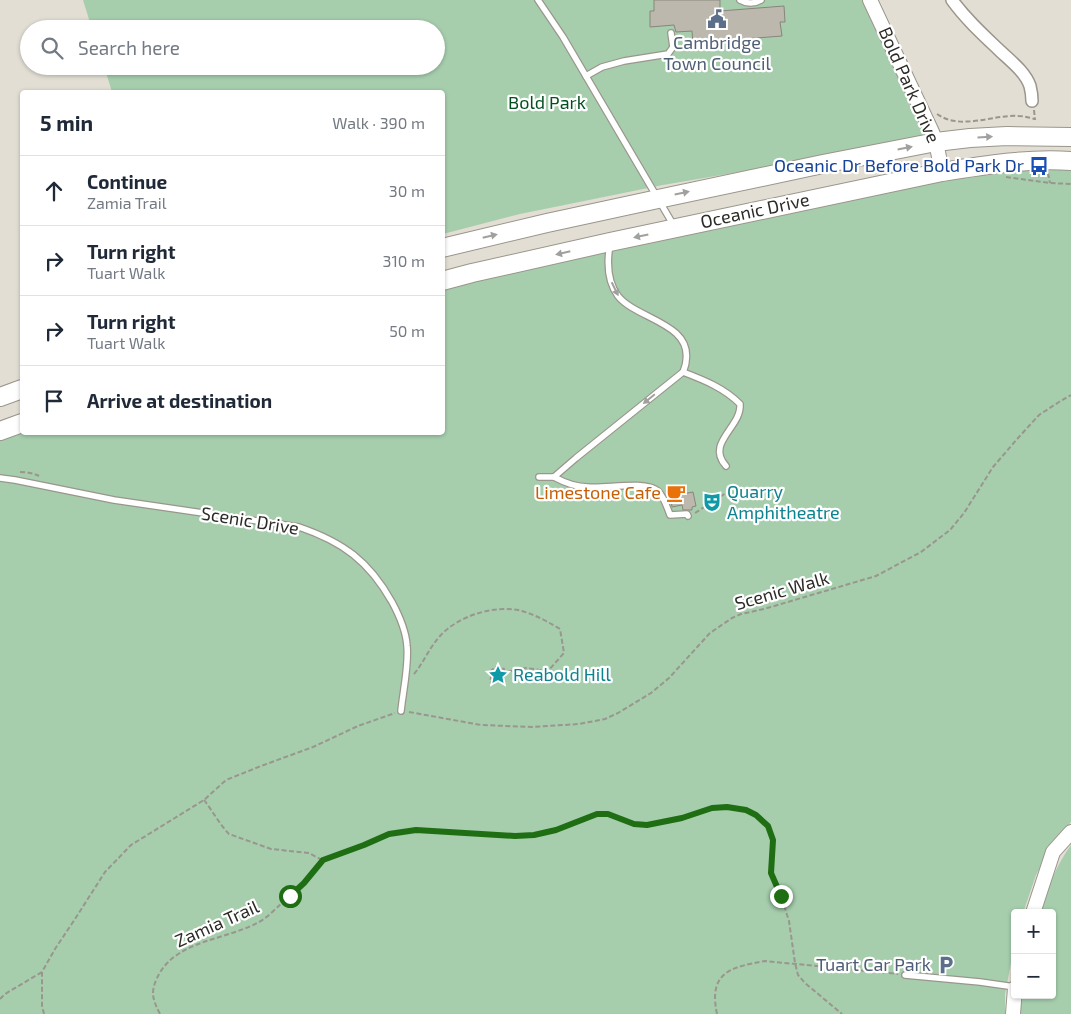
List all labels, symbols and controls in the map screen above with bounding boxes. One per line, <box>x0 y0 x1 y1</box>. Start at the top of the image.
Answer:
public building icon: Cambridge Town Council <box>706 8 728 30</box>
search box <box>20 20 445 75</box>
street label: Bold Park Drive <box>875 23 945 146</box>
place label: Cambridge Town Council <box>663 31 772 74</box>
icon: search <box>38 34 66 62</box>
text: Search here <box>78 36 180 59</box>
park label: Bold Park <box>508 91 586 113</box>
text: 5 min <box>40 110 93 135</box>
text: Walk · 390 m <box>332 113 425 132</box>
one-way arrow <box>977 132 993 140</box>
one-way arrow <box>898 143 914 151</box>
place label: Oceanic Dr Before Bold Park Dr <box>774 154 1024 176</box>
bus stop icon: Oceanic Dr Before Bold Park Dr <box>1028 155 1050 177</box>
text: Continue <box>87 170 167 193</box>
icon: ahead <box>40 177 68 205</box>
text: 30 m <box>389 181 425 200</box>
street label: Oceanic Drive <box>698 188 811 232</box>
one-way arrow <box>675 189 691 197</box>
text: Zamia Trail <box>87 193 167 212</box>
one-way arrow <box>482 232 497 240</box>
one-way arrow <box>632 232 648 240</box>
text: Turn right <box>87 240 175 263</box>
icon: right <box>40 247 68 275</box>
one-way arrow <box>555 249 570 257</box>
text: 310 m <box>383 251 425 270</box>
text: Tuart Walk <box>87 263 165 282</box>
one-way arrow <box>611 282 619 296</box>
text: Turn right <box>87 310 175 333</box>
icon: right <box>40 317 68 345</box>
text: 50 m <box>389 321 425 340</box>
text: Tuart Walk <box>87 333 165 352</box>
icon: arrive <box>40 387 68 415</box>
text: Arrive at destination <box>87 389 272 412</box>
one-way arrow <box>643 394 656 405</box>
place label: Quarry Amphitheatre <box>727 480 840 523</box>
place label: Limestone Cafe <box>535 481 661 503</box>
cafe icon: Limestone Cafe <box>665 482 687 504</box>
theatre icon: Quarry Amphitheatre <box>701 491 723 513</box>
street label: Scenic Drive <box>200 501 301 539</box>
street label: Scenic Walk <box>732 566 831 614</box>
place label: Reabold Hill <box>513 663 612 685</box>
place icon: Reabold Hill <box>487 664 509 686</box>
route start <box>279 885 302 908</box>
route end <box>770 885 793 908</box>
street label: Zamia Trail <box>171 895 263 951</box>
map controls <box>1011 909 1056 999</box>
button: + <box>1011 909 1056 954</box>
place label: Tuart Car Park <box>816 953 931 975</box>
parking icon: Tuart Car Park <box>935 954 957 976</box>
button: − <box>1011 954 1056 999</box>

